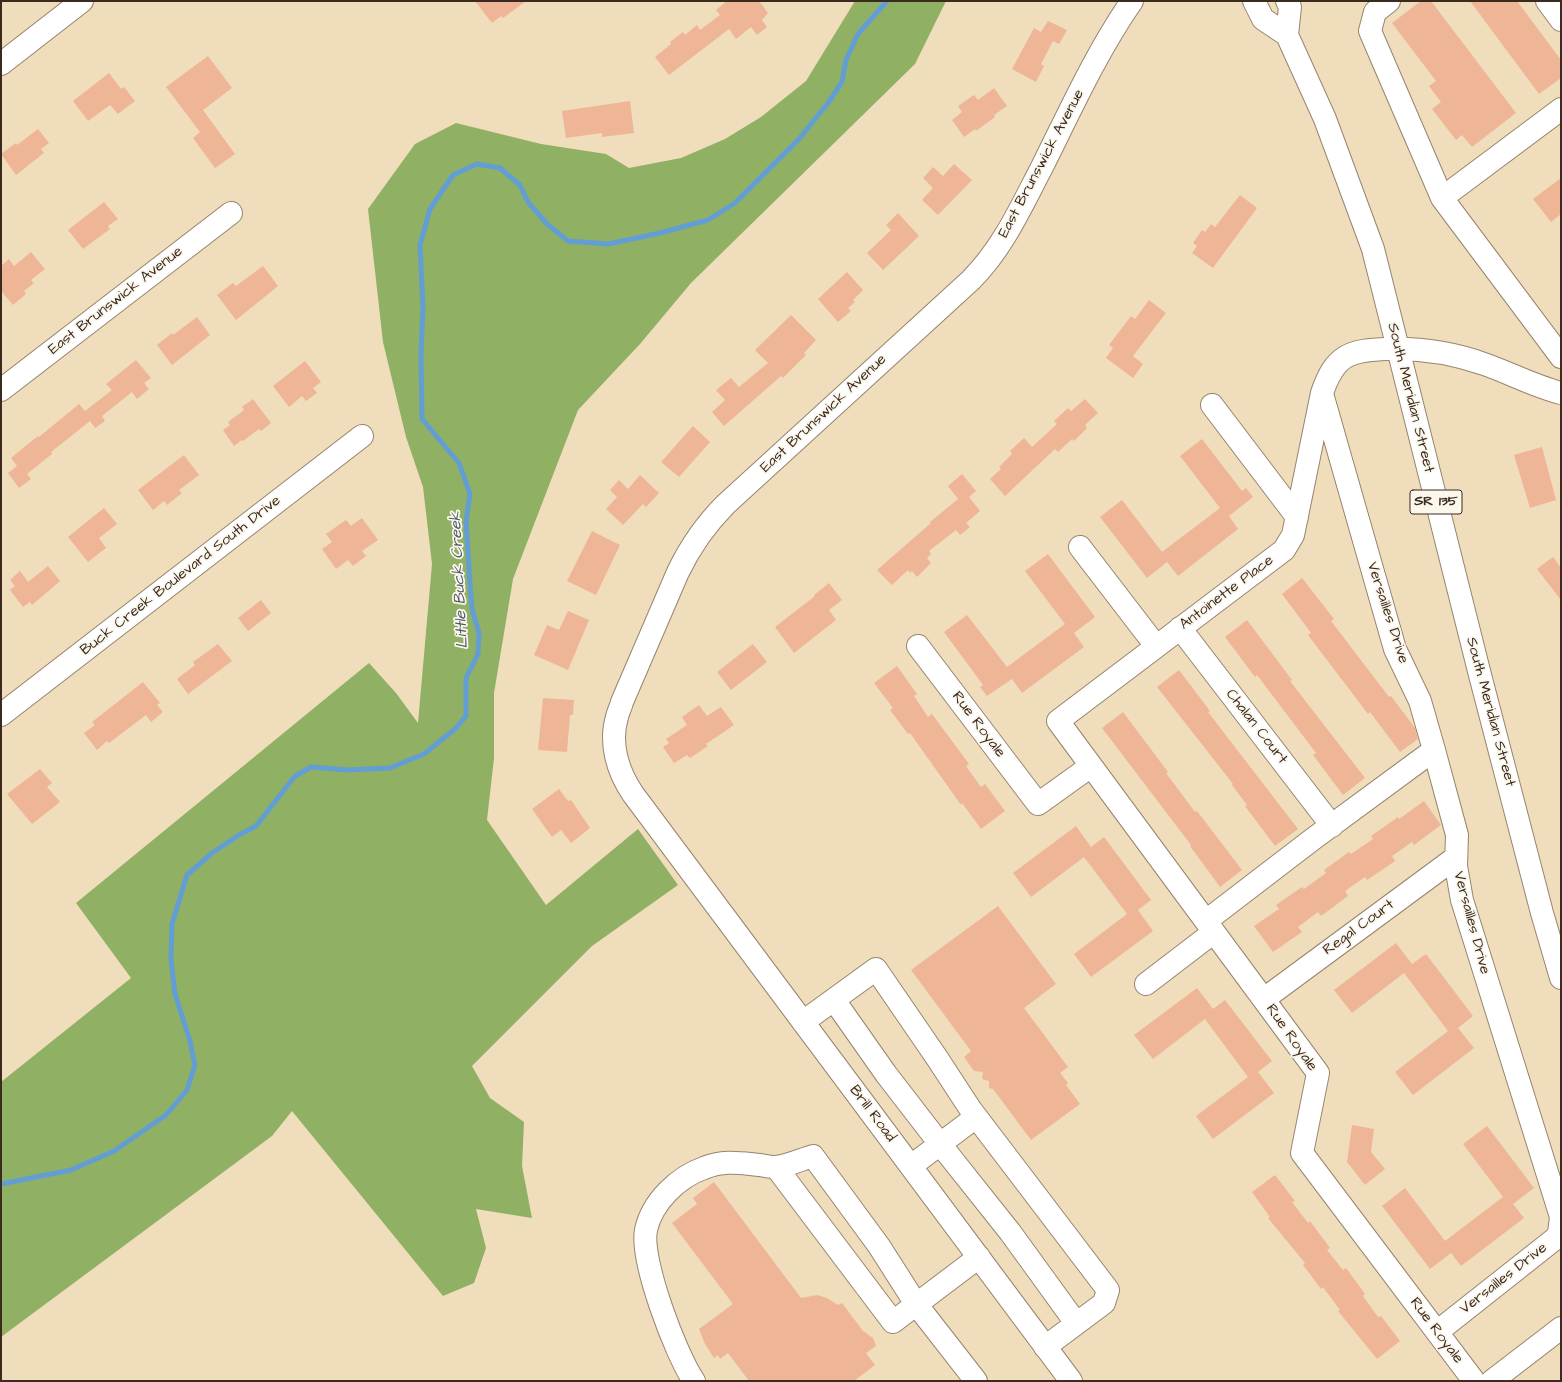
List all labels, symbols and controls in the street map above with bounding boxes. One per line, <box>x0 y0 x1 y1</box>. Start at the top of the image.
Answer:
street label: East Brunswick Avenue <box>995 87 1089 241</box>
street label: East Brunswick Avenue <box>45 243 187 359</box>
street label: South Meridian Street <box>1383 321 1437 475</box>
street label: East Brunswick Avenue <box>757 351 891 477</box>
road number: SR 135 <box>1410 490 1462 514</box>
street label: Buck Creek Boulevard South Drive <box>77 492 285 660</box>
water label: Little Buck Creek <box>447 511 473 649</box>
street label: Antoinette Place <box>1176 552 1278 634</box>
street label: Versailles Drive <box>1362 560 1412 666</box>
street label: South Meridian Street <box>1461 635 1519 789</box>
street label: Chalan Court <box>1221 686 1291 768</box>
street label: Rue Royale <box>947 688 1009 762</box>
street label: Versailles Drive <box>1449 870 1493 976</box>
street label: Regal Court <box>1320 896 1398 960</box>
street label: Rue Royale <box>1261 1001 1321 1075</box>
street label: Brill Road <box>845 1082 899 1146</box>
street label: Versailles Drive <box>1457 1239 1551 1319</box>
street label: Rue Royale <box>1405 1294 1467 1368</box>

